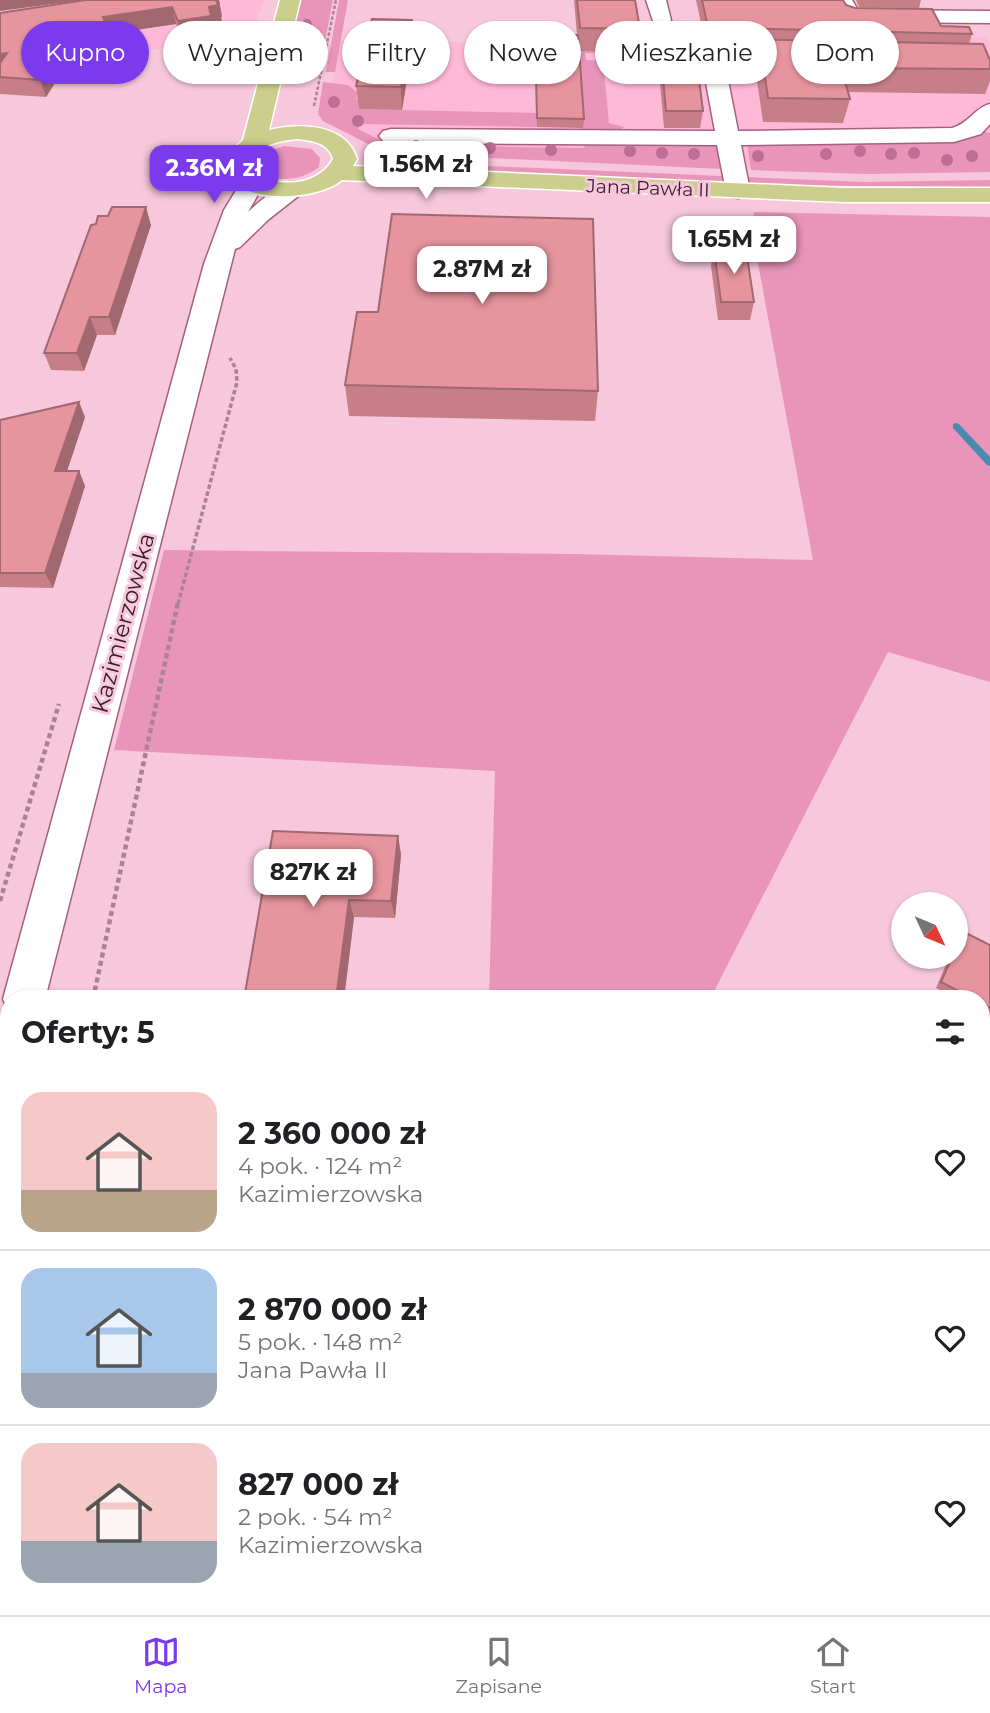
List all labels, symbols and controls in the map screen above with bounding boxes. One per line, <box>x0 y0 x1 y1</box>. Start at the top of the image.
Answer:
chip: Kupno <box>21 21 149 84</box>
chip: Wynajem <box>163 21 328 84</box>
chip: Filtry <box>342 21 450 84</box>
chip: Nowe <box>464 21 581 84</box>
chip: Mieszkanie <box>595 21 777 84</box>
chip: Dom <box>791 21 899 84</box>
pin: 1.56M zł <box>354 142 498 201</box>
pin: 2.36M zł <box>142 146 286 205</box>
text: 1.56M zł <box>380 150 472 178</box>
text: 2.36M zł <box>166 154 262 182</box>
street label: Jana Pawła II <box>585 174 710 202</box>
pin: 1.65M zł <box>662 216 806 276</box>
text: 1.65M zł <box>688 225 780 253</box>
pin: 2.87M zł <box>410 246 554 306</box>
text: 2.87M zł <box>433 255 531 283</box>
street label: Kazimierzowska <box>85 530 161 716</box>
pin: 827K zł <box>248 850 378 909</box>
text: 827K zł <box>270 858 356 886</box>
north arrow <box>891 892 968 970</box>
map controls <box>891 892 968 969</box>
icon: filters <box>931 1013 969 1051</box>
text: Oferty: 5 <box>21 1014 155 1051</box>
text: 2 360 000 zł <box>238 1115 426 1152</box>
icon: home <box>77 1120 161 1204</box>
icon: heart <box>931 1143 969 1181</box>
text: 4 pok. · 124 m² <box>238 1152 402 1180</box>
text: Kazimierzowska <box>238 1180 423 1208</box>
text: 2 870 000 zł <box>238 1291 427 1328</box>
icon: home <box>77 1296 161 1380</box>
icon: heart <box>931 1319 969 1357</box>
text: 5 pok. · 148 m² <box>238 1328 403 1356</box>
text: Jana Pawła II <box>238 1356 388 1384</box>
text: 827 000 zł <box>238 1466 398 1503</box>
icon: home <box>77 1471 161 1555</box>
icon: heart <box>931 1494 969 1532</box>
text: 2 pok. · 54 m² <box>238 1503 392 1531</box>
text: Kazimierzowska <box>238 1531 423 1559</box>
tab: Mapa <box>134 1633 187 1698</box>
tab: Zapisane <box>456 1633 542 1698</box>
tab: Start <box>810 1633 856 1698</box>

